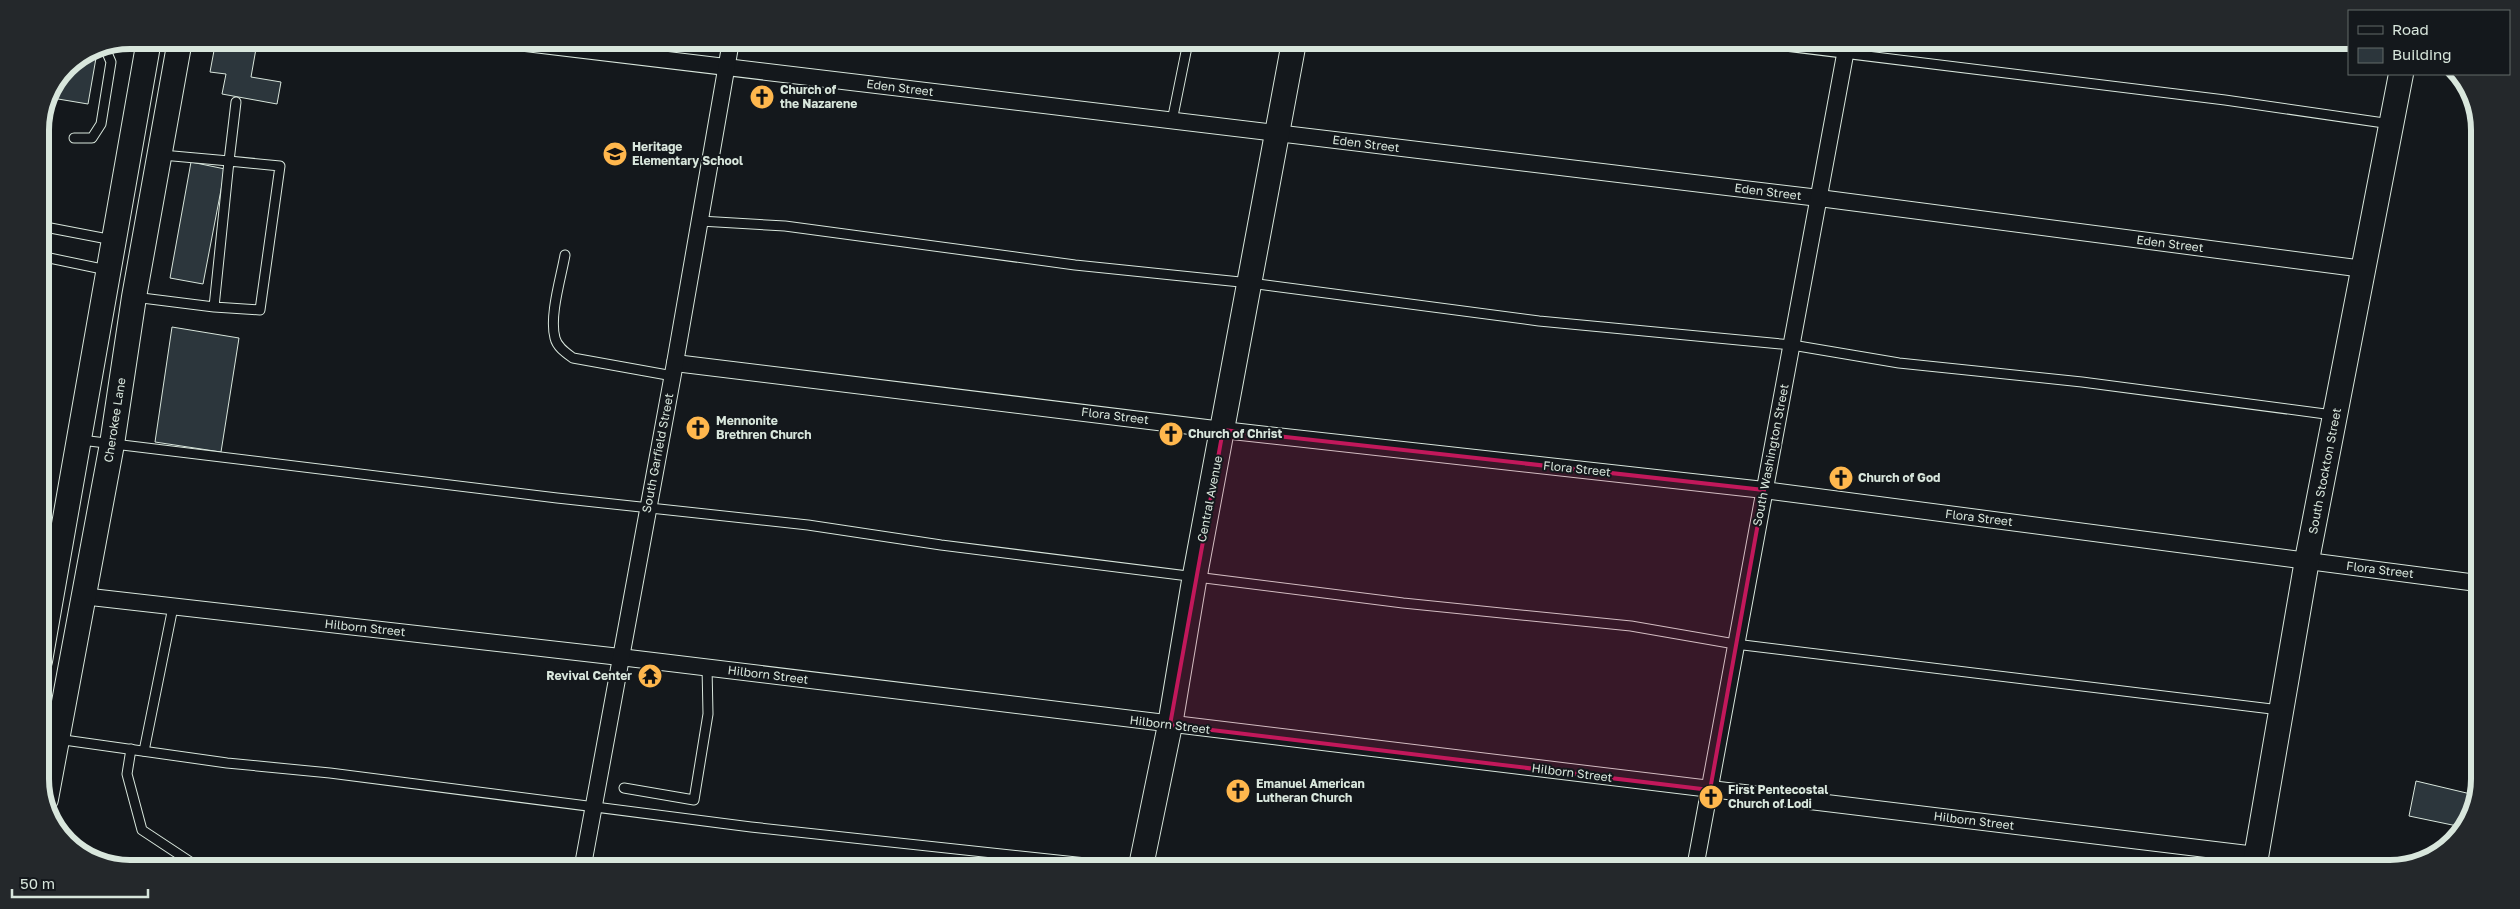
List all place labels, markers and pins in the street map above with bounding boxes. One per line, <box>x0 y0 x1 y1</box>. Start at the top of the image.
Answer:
place label: Church of the Nazarene <box>780 82 857 111</box>
church icon: Church of the Nazarene <box>749 84 775 110</box>
place label: Heritage Elementary School <box>632 139 743 168</box>
school or university icon: Heritage Elementary School <box>602 141 628 167</box>
place label: Mennonite Brethren Church <box>716 413 811 442</box>
church icon: Mennonite Brethren Church <box>685 415 711 441</box>
church icon: Church of Christ <box>1158 421 1184 447</box>
place label: Church of Christ <box>1188 426 1283 441</box>
church icon: Church of God <box>1828 465 1854 491</box>
place label: Church of God <box>1858 470 1941 485</box>
temple icon: Revival Center <box>637 663 663 689</box>
place label: Revival Center <box>546 668 632 683</box>
place label: Emanuel American Lutheran Church <box>1256 776 1365 805</box>
church icon: Emanuel American Lutheran Church <box>1225 778 1251 804</box>
place label: First Pentecostal Church of Lodi <box>1728 782 1828 811</box>
church icon: First Pentecostal Church of Lodi <box>1698 784 1724 810</box>

